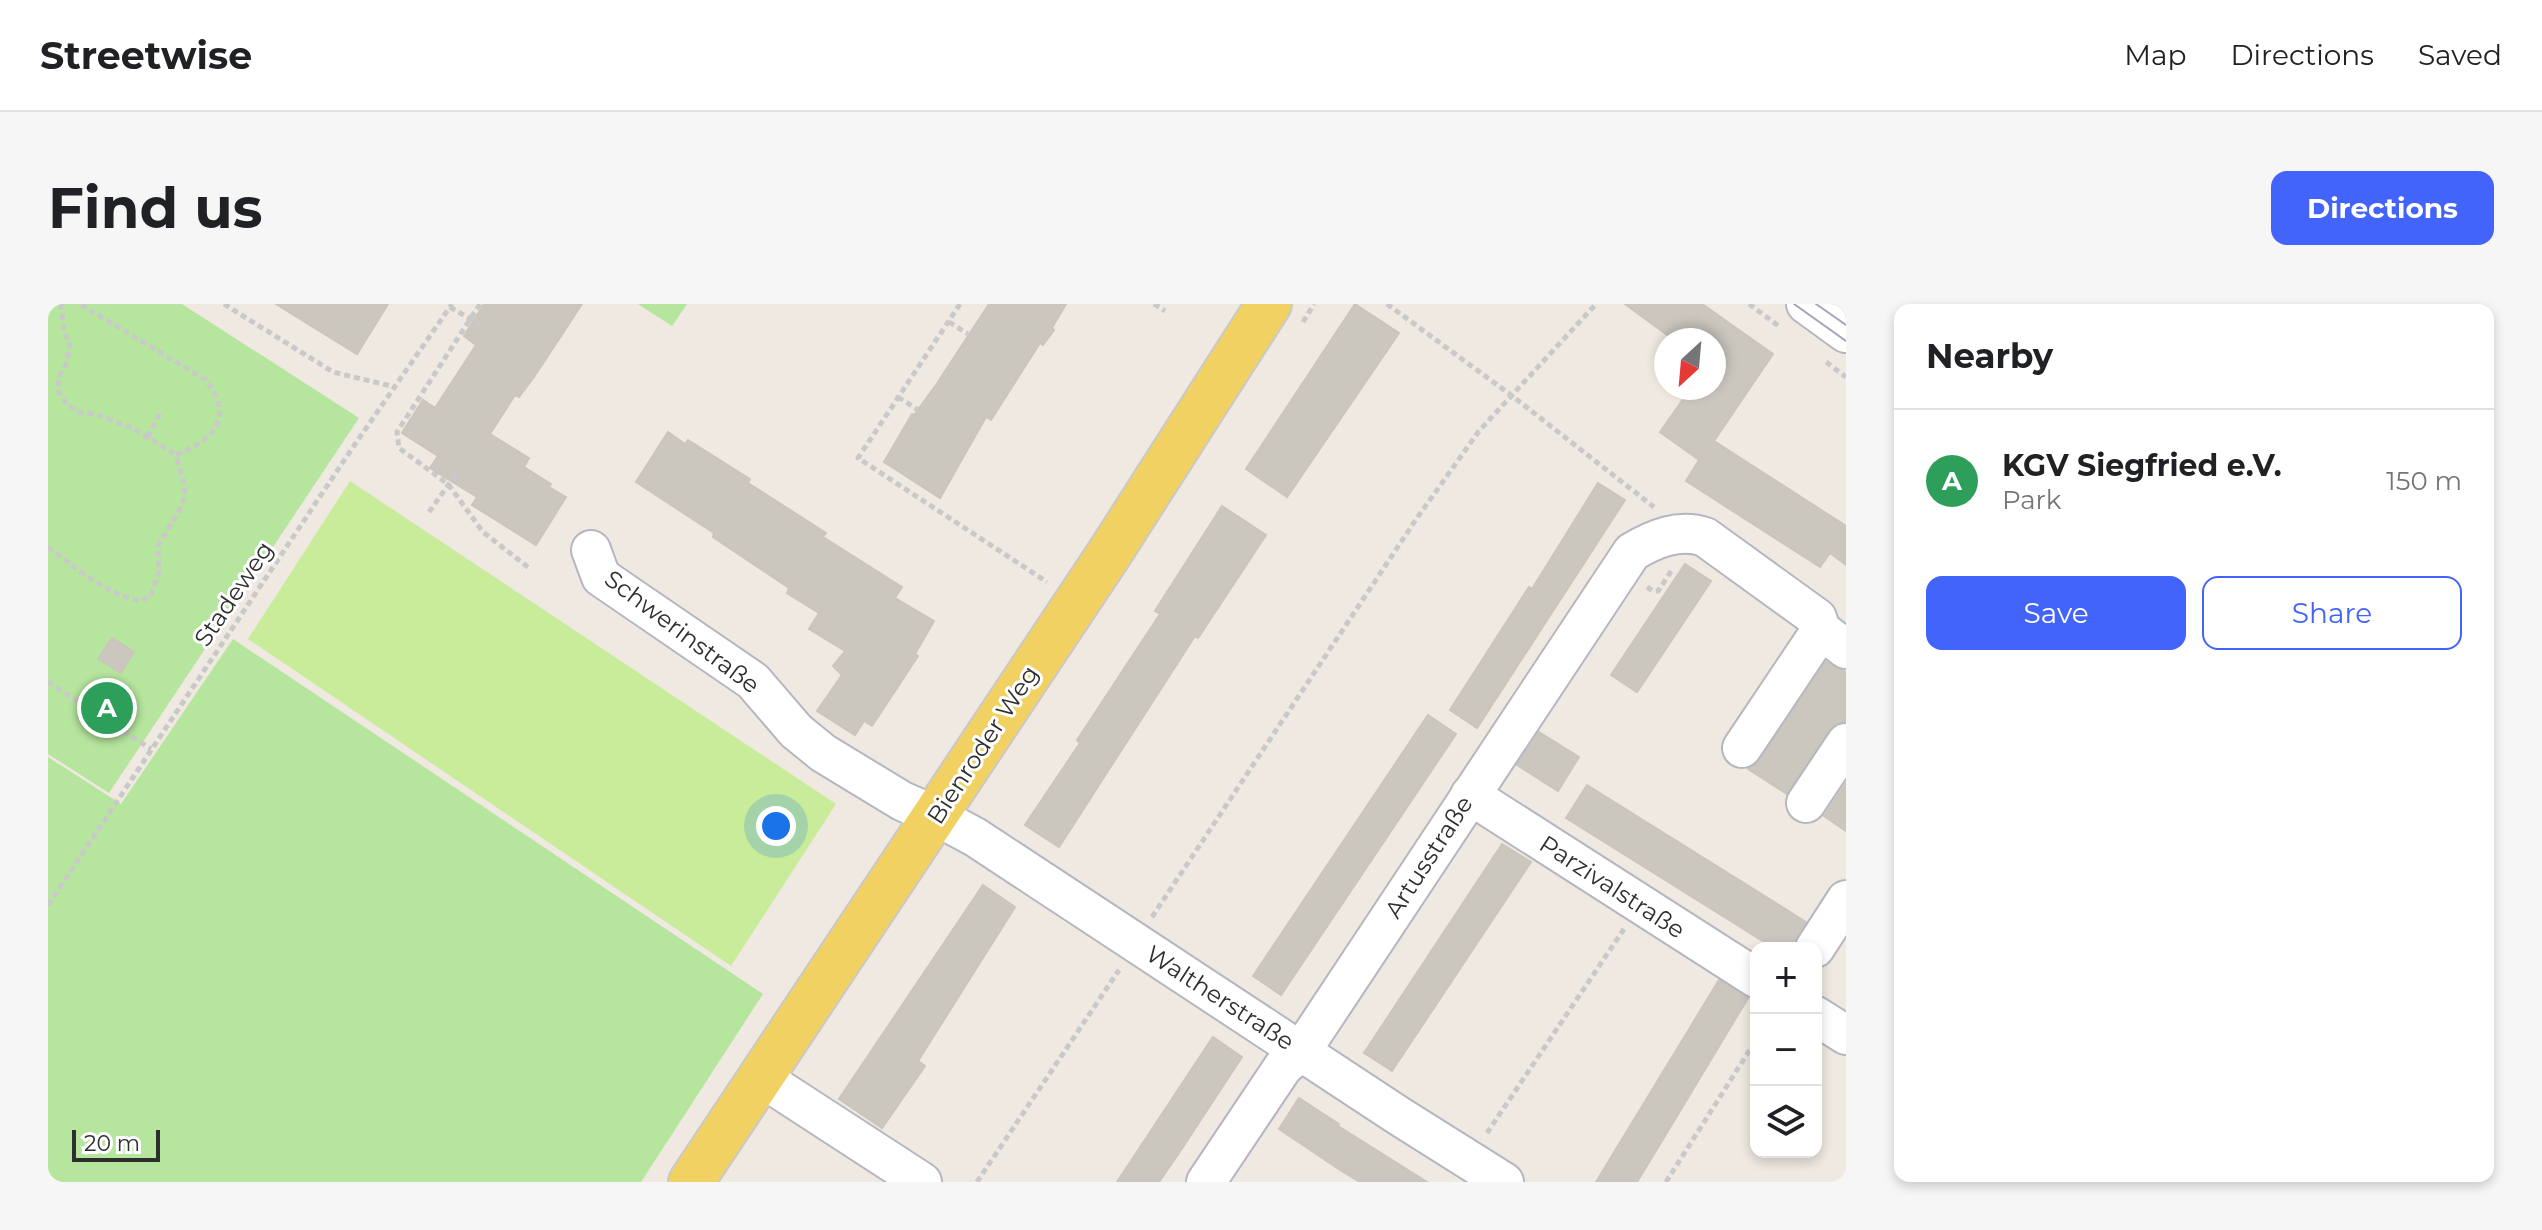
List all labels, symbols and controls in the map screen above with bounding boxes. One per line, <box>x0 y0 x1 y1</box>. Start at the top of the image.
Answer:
text: Streetwise <box>40 32 252 79</box>
text: Map <box>2124 38 2186 72</box>
text: Directions <box>2230 38 2374 72</box>
text: Saved <box>2418 38 2502 72</box>
button: Directions <box>2271 171 2494 245</box>
text: Find us <box>48 174 262 242</box>
north arrow <box>1654 328 1726 400</box>
text: Nearby <box>1926 335 2053 377</box>
text: KGV Siegfried e.V. <box>2002 447 2282 484</box>
text: A <box>1942 465 1962 497</box>
text: 150 m <box>2386 465 2462 497</box>
text: Park <box>2002 484 2061 516</box>
street label: Stadeweg <box>188 536 279 652</box>
street label: Schwerinstraße <box>599 564 765 699</box>
button: Save <box>1926 576 2186 650</box>
button: Share <box>2202 576 2462 650</box>
street label: Bienroder Weg <box>921 660 1044 829</box>
pin: A <box>81 678 133 738</box>
street label: Artusstraße <box>1378 790 1479 923</box>
your location <box>756 806 796 846</box>
street label: Parzivalstraße <box>1534 829 1690 944</box>
street label: Waltherstraße <box>1141 939 1300 1056</box>
map controls <box>1750 942 1822 1158</box>
button: + <box>1750 942 1822 1014</box>
button: − <box>1750 1014 1822 1086</box>
button: layers <box>1750 1086 1822 1158</box>
scale bar <box>72 1126 160 1162</box>
text: 20 m <box>84 1130 140 1157</box>

